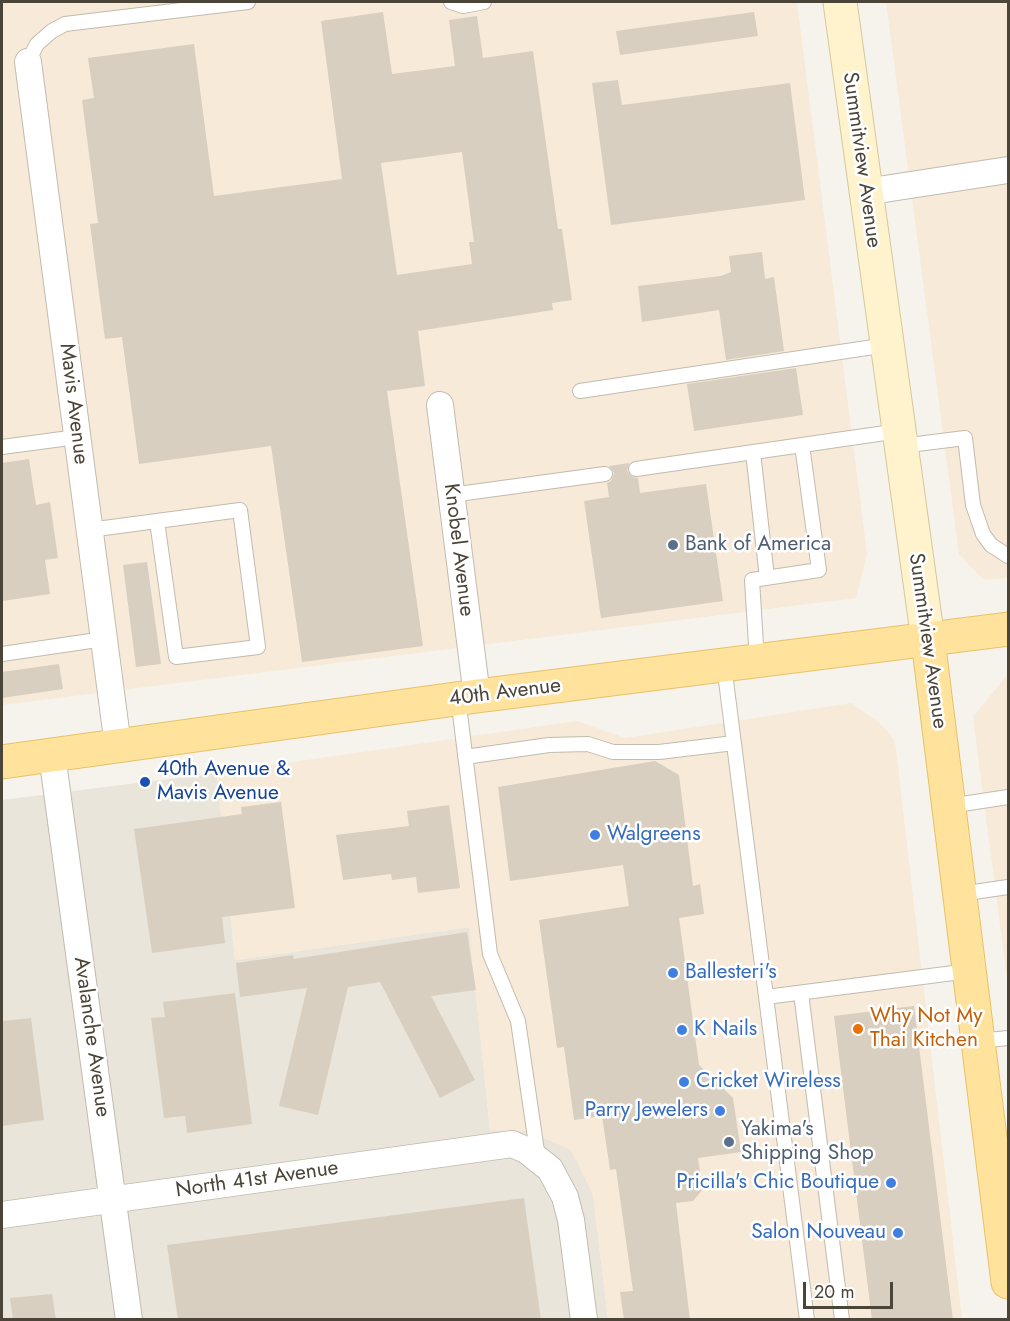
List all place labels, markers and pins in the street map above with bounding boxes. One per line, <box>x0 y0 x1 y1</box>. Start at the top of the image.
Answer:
place label: Bank of America <box>685 532 831 558</box>
marker: Bank of America <box>666 538 680 552</box>
place label: 40th Avenue & Mavis Avenue <box>157 757 290 807</box>
marker: 40th Avenue & Mavis Avenue <box>138 775 152 789</box>
place label: Walgreens <box>607 822 701 848</box>
marker: Walgreens <box>588 828 602 842</box>
place label: Ballesteri's <box>685 960 777 986</box>
marker: Ballesteri's <box>666 966 680 980</box>
place label: Why Not My Thai Kitchen <box>870 1004 983 1054</box>
place label: K Nails <box>694 1017 757 1043</box>
marker: Why Not My Thai Kitchen <box>851 1022 865 1036</box>
marker: K Nails <box>675 1023 689 1037</box>
place label: Cricket Wireless <box>696 1069 841 1095</box>
marker: Cricket Wireless <box>677 1075 691 1089</box>
place label: Parry Jewelers <box>585 1098 708 1124</box>
marker: Parry Jewelers <box>713 1104 727 1118</box>
place label: Yakima's Shipping Shop <box>741 1117 874 1167</box>
marker: Yakima's Shipping Shop <box>722 1135 736 1149</box>
place label: Pricilla's Chic Boutique <box>676 1170 879 1196</box>
marker: Pricilla's Chic Boutique <box>884 1176 898 1190</box>
place label: Salon Nouveau <box>751 1220 886 1246</box>
marker: Salon Nouveau <box>891 1226 905 1240</box>

